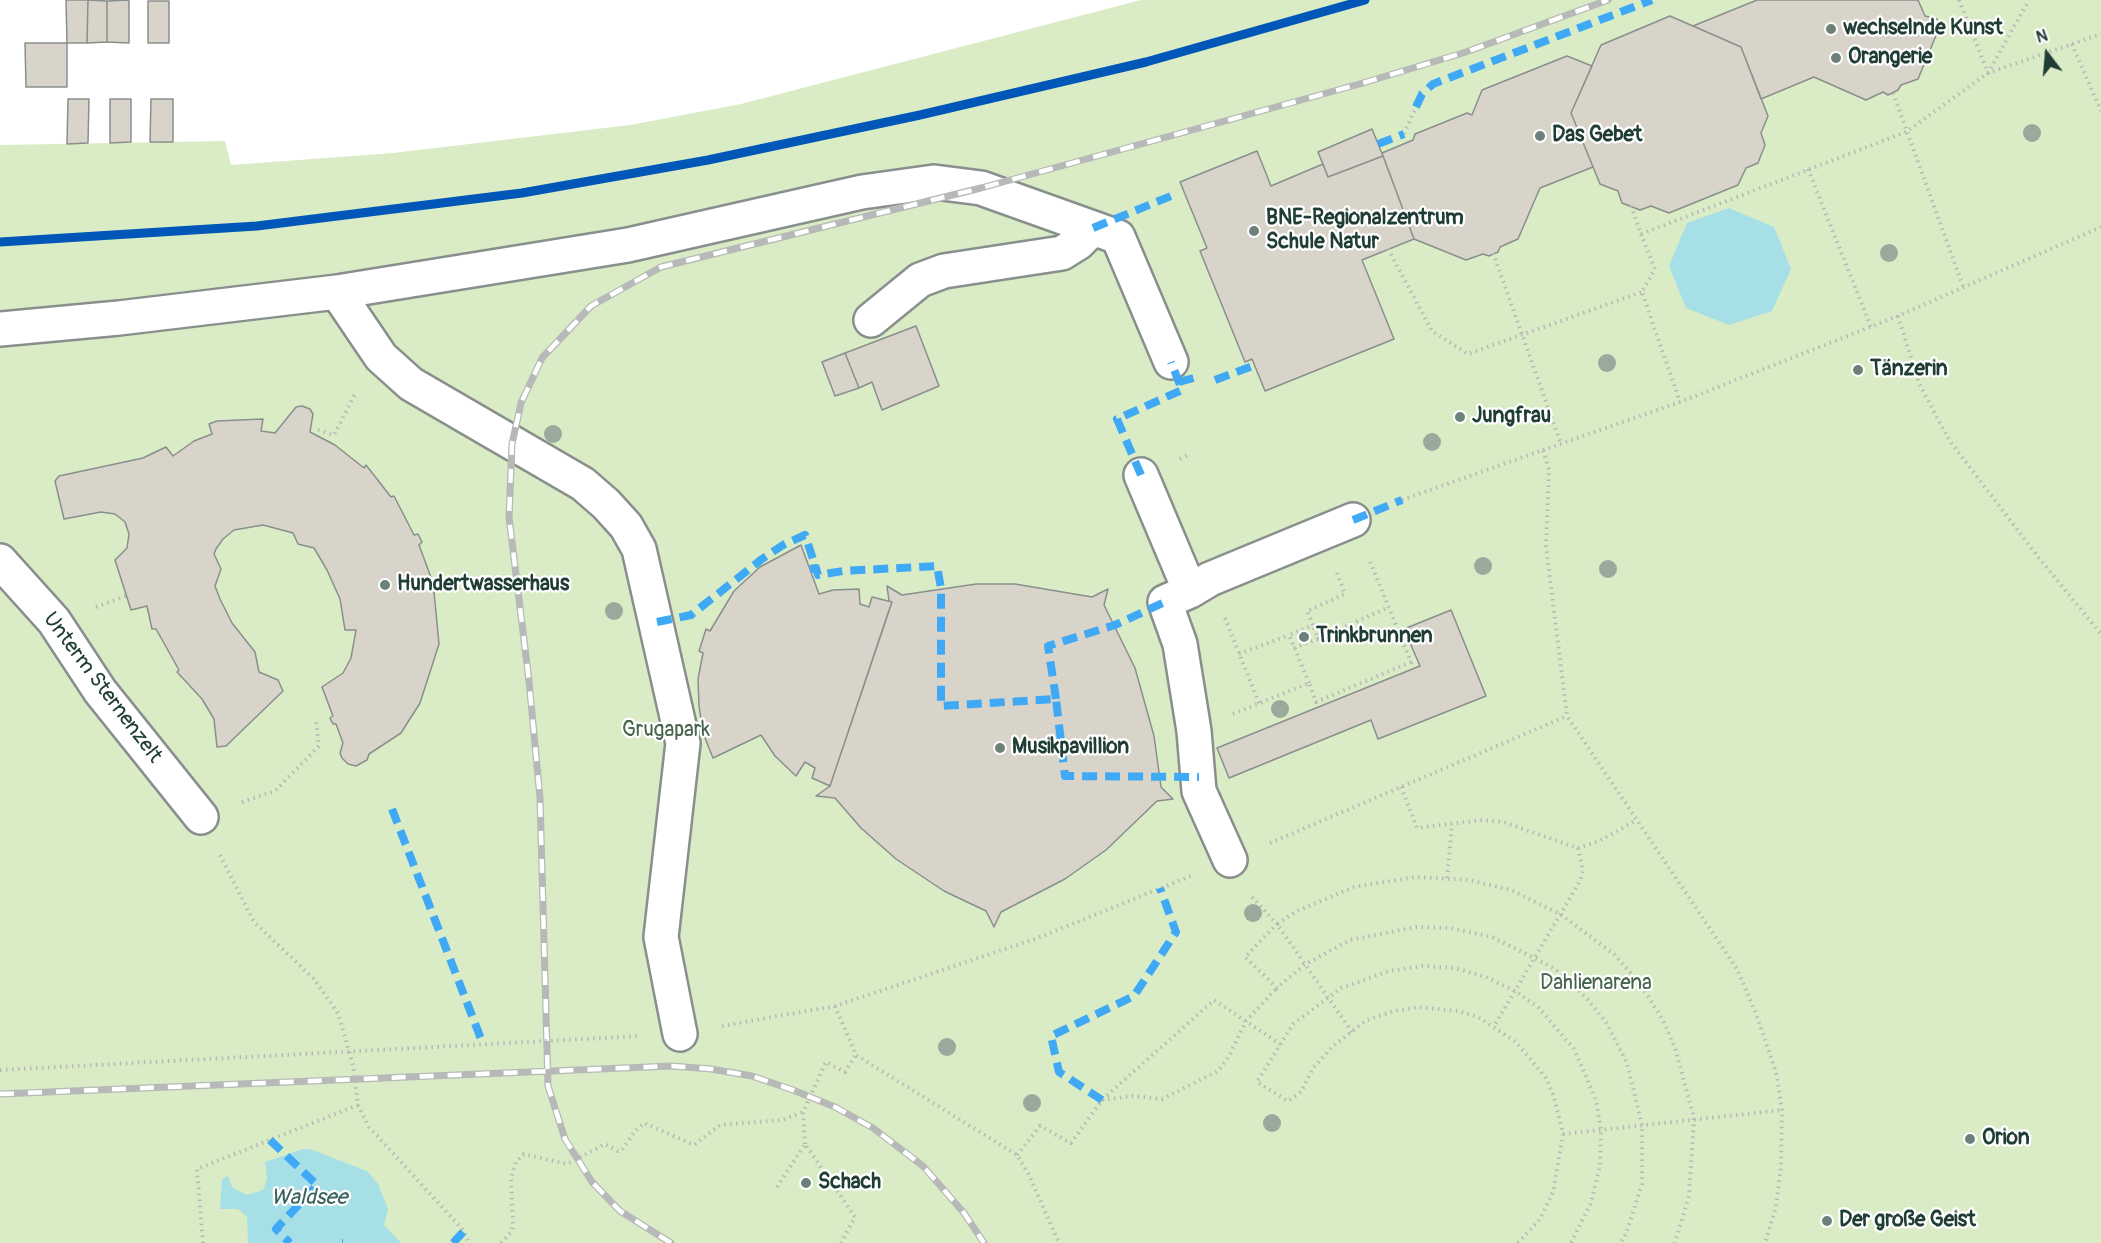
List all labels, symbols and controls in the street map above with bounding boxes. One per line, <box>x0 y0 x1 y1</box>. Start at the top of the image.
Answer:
place label: wechselnde Kunst <box>1843 16 2003 42</box>
marker: wechselnde Kunst <box>1824 22 1838 36</box>
north arrow <box>2017 24 2077 84</box>
text: N <box>2034 26 2050 48</box>
place label: Orangerie <box>1848 45 1932 71</box>
marker: Orangerie <box>1829 51 1843 65</box>
place label: Das Gebet <box>1552 123 1642 149</box>
marker: Das Gebet <box>1533 129 1547 143</box>
place label: BNE-Regionalzentrum Schule Natur <box>1266 206 1464 256</box>
marker: BNE-Regionalzentrum Schule Natur <box>1247 224 1261 238</box>
place label: Tänzerin <box>1870 357 1948 383</box>
marker: Tänzerin <box>1851 363 1865 377</box>
place label: Jungfrau <box>1472 404 1551 430</box>
marker: Jungfrau <box>1453 410 1467 424</box>
place label: Hundertwasserhaus <box>397 572 569 598</box>
marker: Hundertwasserhaus <box>378 578 392 592</box>
street label: Unterm Sternenzelt <box>37 608 167 768</box>
place label: Trinkbrunnen <box>1316 624 1433 650</box>
marker: Trinkbrunnen <box>1297 630 1311 644</box>
park label: Grugapark <box>622 718 710 744</box>
place label: Musikpavillion <box>1012 735 1129 761</box>
marker: Musikpavillion <box>993 741 1007 755</box>
park label: Dahlienarena <box>1540 971 1652 997</box>
place label: Orion <box>1982 1126 2030 1152</box>
marker: Orion <box>1963 1132 1977 1146</box>
place label: Schach <box>818 1170 881 1196</box>
marker: Schach <box>799 1176 813 1190</box>
water label: Waldsee <box>271 1185 347 1211</box>
place label: Der große Geist <box>1839 1208 1976 1234</box>
marker: Der große Geist <box>1820 1214 1834 1228</box>

